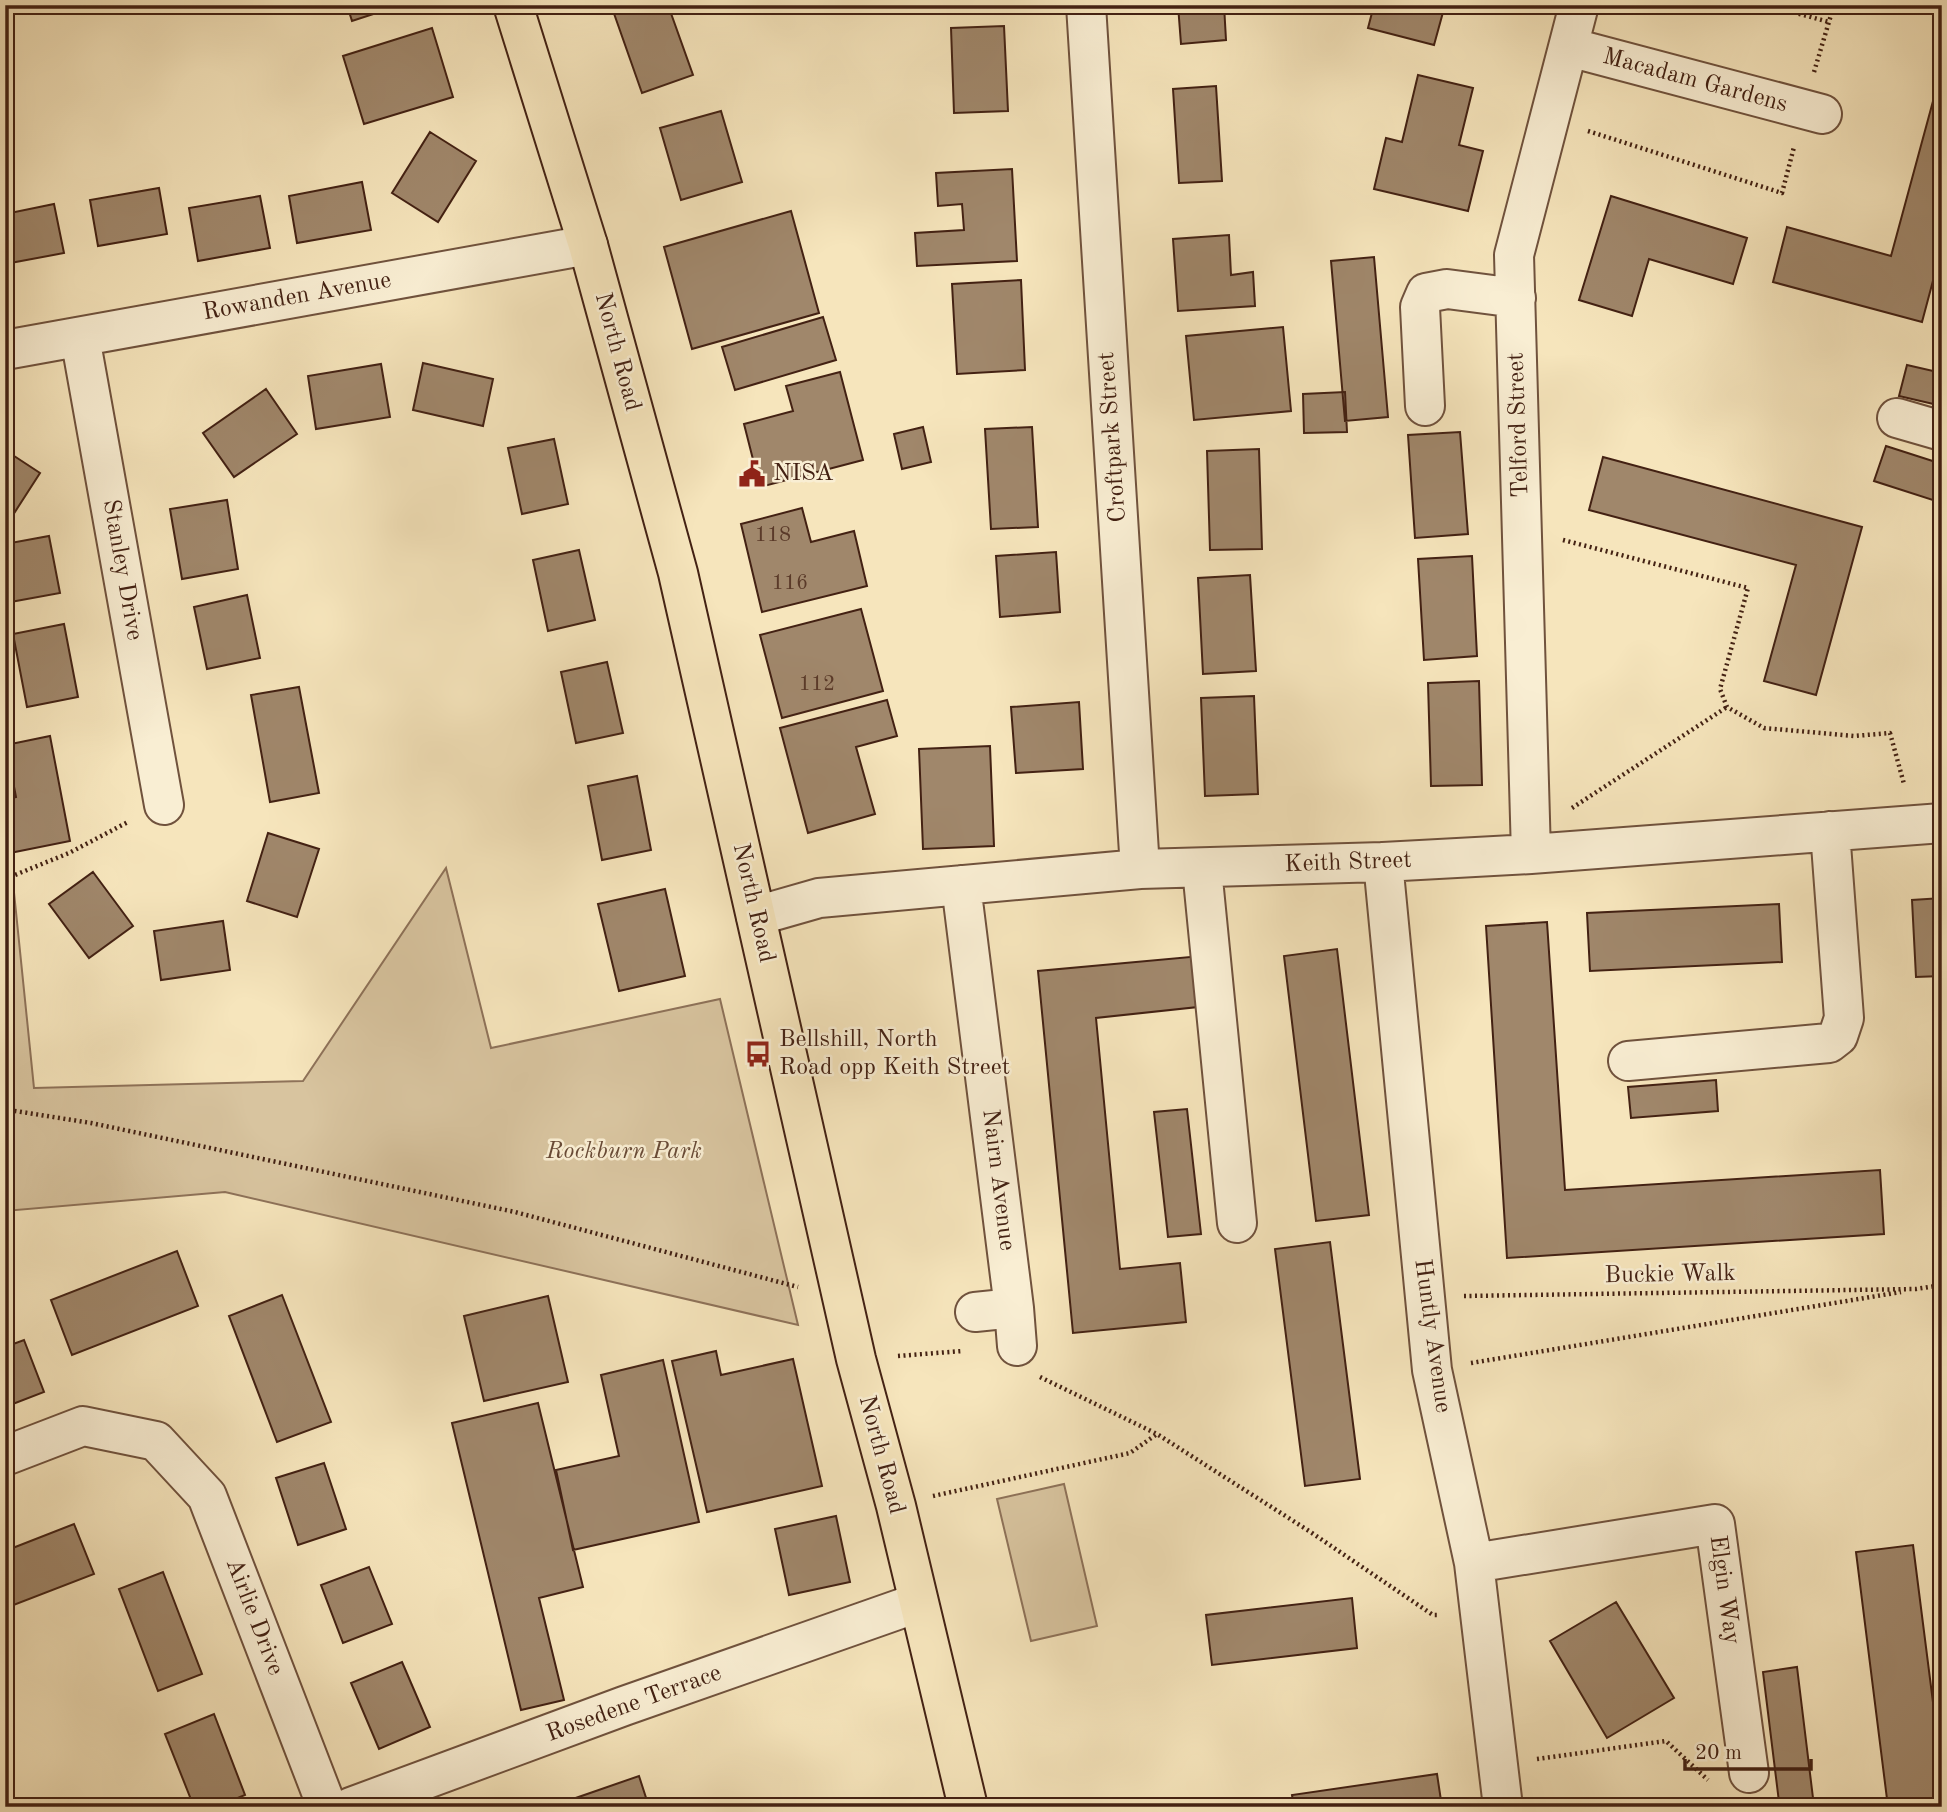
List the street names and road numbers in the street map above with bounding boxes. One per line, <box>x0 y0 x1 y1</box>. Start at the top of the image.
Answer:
street label: Macadam Gardens <box>1600 45 1790 117</box>
street label: Rowanden Avenue <box>201 269 393 325</box>
street label: North Road <box>590 290 644 414</box>
street label: Croftpark Street <box>1095 351 1131 523</box>
street label: Telford Street <box>1504 352 1534 498</box>
street label: Stanley Drive <box>98 498 146 642</box>
street label: North Road <box>728 841 778 965</box>
street label: Keith Street <box>1284 849 1412 877</box>
street label: Nairn Avenue <box>977 1108 1019 1252</box>
street label: Huntly Avenue <box>1409 1257 1455 1415</box>
street label: Buckie Walk <box>1604 1262 1736 1288</box>
street label: North Road <box>854 1393 908 1517</box>
street label: Elgin Way <box>1704 1534 1744 1646</box>
street label: Airlie Drive <box>221 1555 287 1679</box>
street label: Rosedene Terrace <box>543 1661 725 1747</box>

